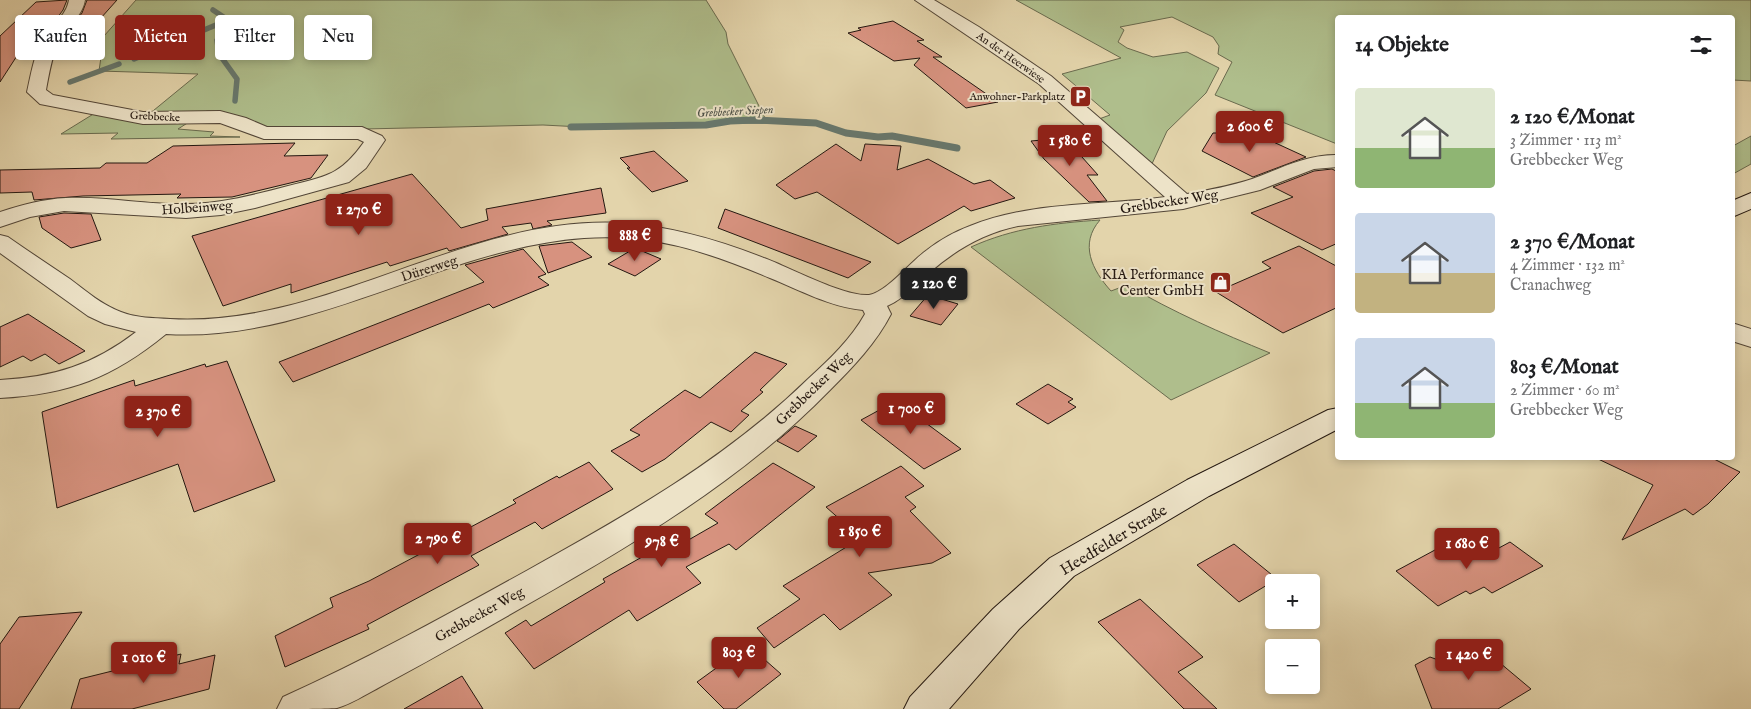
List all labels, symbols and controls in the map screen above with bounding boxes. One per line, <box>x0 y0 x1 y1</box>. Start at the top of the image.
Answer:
chip: Kaufen <box>15 15 105 60</box>
chip: Mieten <box>115 15 205 60</box>
chip: Filter <box>215 15 294 60</box>
chip: Neu <box>304 15 372 60</box>
street label: An der Heerwiese <box>973 28 1047 87</box>
icon: filters <box>1687 31 1715 59</box>
text: 14 Objekte <box>1355 32 1449 59</box>
parking icon: Anwohner-Parkplatz <box>1069 84 1093 108</box>
place label: Anwohner-Parkplatz <box>968 90 1065 104</box>
water label: Grebbecker Siepen <box>696 102 774 121</box>
text: 2 120 €/Monat <box>1510 104 1635 131</box>
icon: home <box>1395 108 1455 168</box>
street label: Grebbecke <box>129 109 180 125</box>
pin: 2 600 € <box>1204 110 1296 153</box>
text: 2 600 € <box>1227 117 1273 137</box>
pin: 1 580 € <box>1024 124 1116 167</box>
text: 1 580 € <box>1049 131 1091 151</box>
text: 3 Zimmer · 113 m² <box>1510 131 1622 151</box>
text: Grebbecker Weg <box>1510 151 1623 171</box>
street label: Grebbecker Weg <box>1119 185 1220 219</box>
pin: 1 270 € <box>313 194 405 236</box>
street label: Holbeinweg <box>161 197 234 219</box>
text: 1 270 € <box>337 200 382 220</box>
pin: 888 € <box>600 220 670 262</box>
text: 888 € <box>619 226 651 246</box>
text: 2 370 €/Monat <box>1510 229 1635 256</box>
icon: home <box>1395 233 1455 293</box>
street label: Dürerweg <box>399 251 460 287</box>
text: 4 Zimmer · 132 m² <box>1510 256 1625 276</box>
place label: KIA Performance Center GmbH <box>1101 266 1205 300</box>
pin: 2 120 € <box>888 268 980 310</box>
shop icon: KIA Performance Center GmbH <box>1208 270 1232 294</box>
text: 2 120 € <box>911 274 957 294</box>
text: Cranachweg <box>1510 276 1591 296</box>
street label: Grebbecker Weg <box>772 348 856 430</box>
text: 803 €/Monat <box>1510 354 1619 381</box>
icon: home <box>1395 358 1455 418</box>
text: 2 Zimmer · 60 m² <box>1510 381 1620 401</box>
pin: 1 700 € <box>865 392 957 435</box>
pin: 2 370 € <box>112 396 204 438</box>
text: 1 700 € <box>888 399 934 419</box>
text: Grebbecker Weg <box>1510 401 1623 421</box>
text: 2 370 € <box>135 402 181 422</box>
street label: Heedfelder Straße <box>1057 501 1171 581</box>
pin: 1 850 € <box>814 516 906 558</box>
pin: 2 790 € <box>392 522 484 565</box>
text: 1 850 € <box>839 522 881 542</box>
pin: 978 € <box>627 526 697 568</box>
pin: 1 680 € <box>1421 528 1513 570</box>
text: 2 790 € <box>415 529 461 549</box>
text: 978 € <box>645 532 679 552</box>
text: 1 680 € <box>1445 534 1489 554</box>
map controls <box>1265 574 1320 694</box>
button: + <box>1265 574 1320 629</box>
street label: Grebbecker Weg <box>432 583 527 647</box>
pin: 803 € <box>704 636 774 679</box>
pin: 1 420 € <box>1423 638 1515 681</box>
button: − <box>1265 639 1320 694</box>
pin: 1 010 € <box>98 642 190 684</box>
text: 803 € <box>723 643 755 663</box>
text: 1 420 € <box>1446 645 1492 665</box>
text: 1 010 € <box>122 648 166 668</box>

